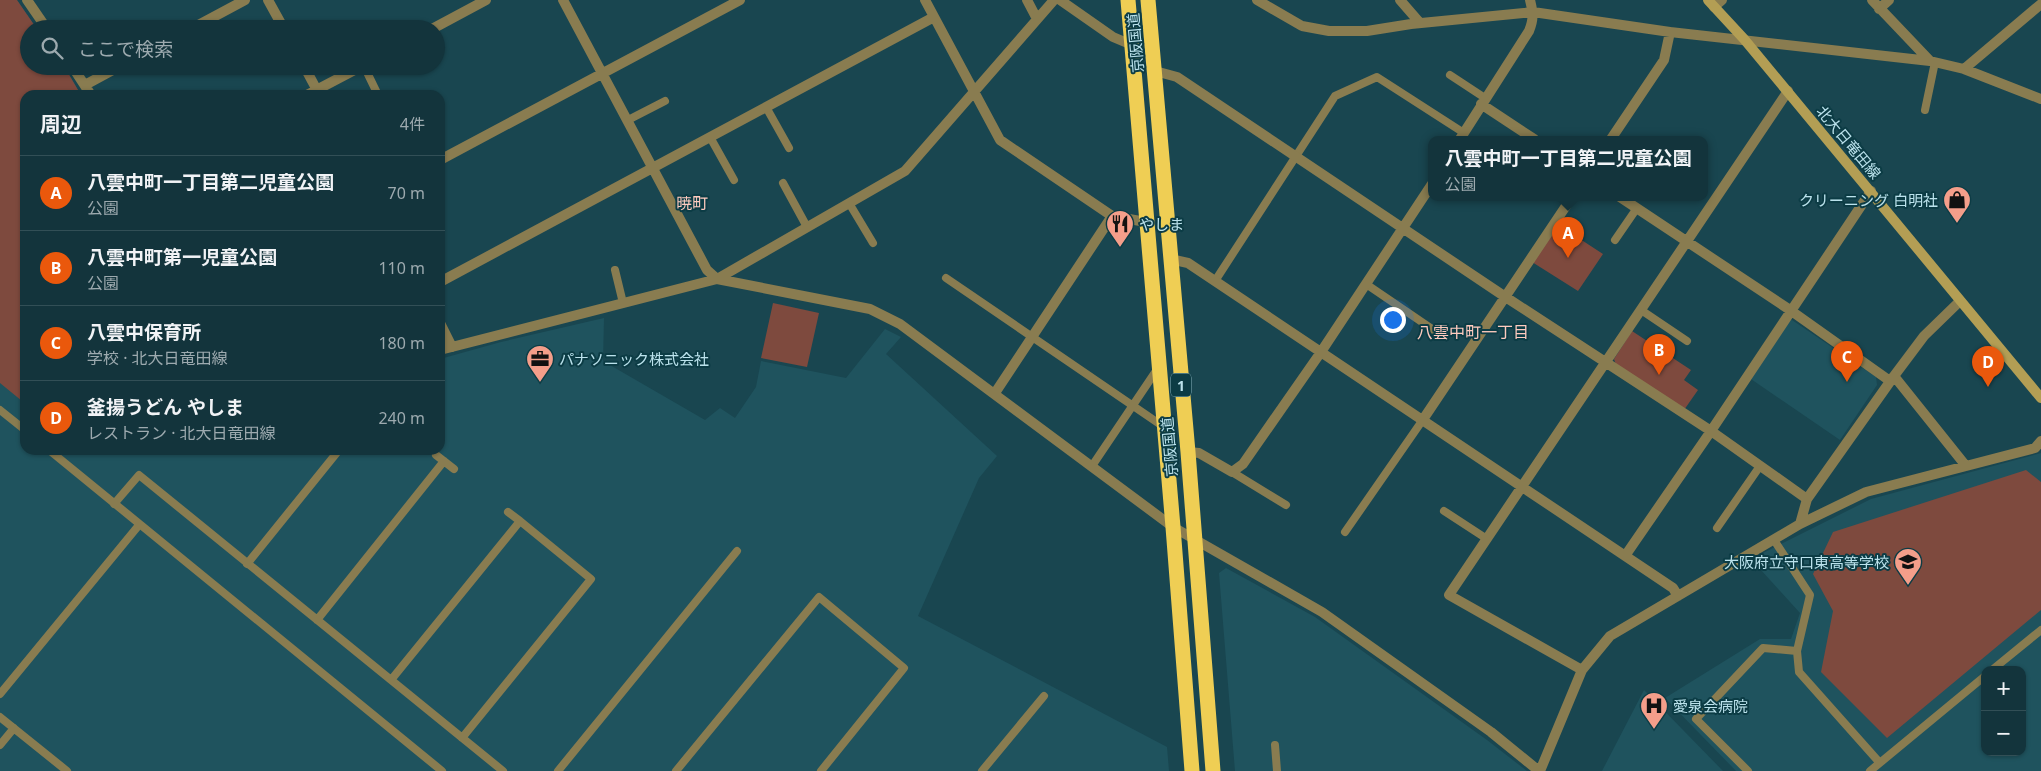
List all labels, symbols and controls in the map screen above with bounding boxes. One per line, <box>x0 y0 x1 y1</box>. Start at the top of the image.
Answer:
street label: 京阪国道 <box>1122 12 1148 74</box>
search box <box>20 20 445 75</box>
icon: search <box>38 34 66 62</box>
text: ここで検索 <box>78 36 173 62</box>
street label: 北大日竜田線 <box>1812 101 1886 183</box>
text: 周辺 <box>40 110 82 138</box>
text: 4件 <box>400 113 425 135</box>
popup <box>1428 136 1708 201</box>
text: 八雲中町一丁目第二児童公園 <box>1444 145 1692 171</box>
text: 八雲中町一丁目第二児童公園 <box>87 169 334 195</box>
text: 公園 <box>1444 173 1477 195</box>
text: A <box>50 182 62 204</box>
text: 70 m <box>388 182 425 204</box>
shop icon: クリーニング 白明社 <box>1942 185 1972 224</box>
place label: クリーニング 白明社 <box>1799 190 1938 210</box>
district label: 暁町 <box>676 192 708 214</box>
text: 公園 <box>87 197 119 219</box>
restaurant icon: やしま <box>1105 209 1135 248</box>
place label: やしま <box>1139 214 1184 234</box>
pin: A <box>1552 217 1584 258</box>
text: 八雲中町第一児童公園 <box>87 244 277 270</box>
text: B <box>51 257 61 279</box>
text: 110 m <box>378 257 425 279</box>
text: 公園 <box>87 272 119 294</box>
your location <box>1380 307 1406 333</box>
text: 八雲中保育所 <box>87 319 201 345</box>
district label: 八雲中町一丁目 <box>1417 321 1529 343</box>
text: C <box>51 332 61 354</box>
text: 180 m <box>378 332 425 354</box>
pin: B <box>1643 334 1675 375</box>
pin: C <box>1831 341 1863 382</box>
office icon: パナソニック株式会社 <box>525 344 555 383</box>
pin: D <box>1972 346 2004 387</box>
text: 学校 · 北大日竜田線 <box>87 347 228 369</box>
place label: パナソニック株式会社 <box>559 349 709 369</box>
road number: 1 <box>1171 374 1191 396</box>
text: 釜揚うどん やしま <box>87 394 244 420</box>
text: D <box>50 407 62 429</box>
text: 240 m <box>378 407 425 429</box>
street label: 京阪国道 <box>1156 416 1182 478</box>
text: レストラン · 北大日竜田線 <box>87 422 276 444</box>
school or university icon: 大阪府立守口東高等学校 <box>1893 547 1923 586</box>
place label: 大阪府立守口東高等学校 <box>1724 552 1889 572</box>
map controls <box>1981 666 2026 756</box>
button: + <box>1981 666 2026 711</box>
hospital icon: 愛泉会病院 <box>1639 691 1669 730</box>
place label: 愛泉会病院 <box>1673 696 1748 716</box>
button: − <box>1981 711 2026 756</box>

